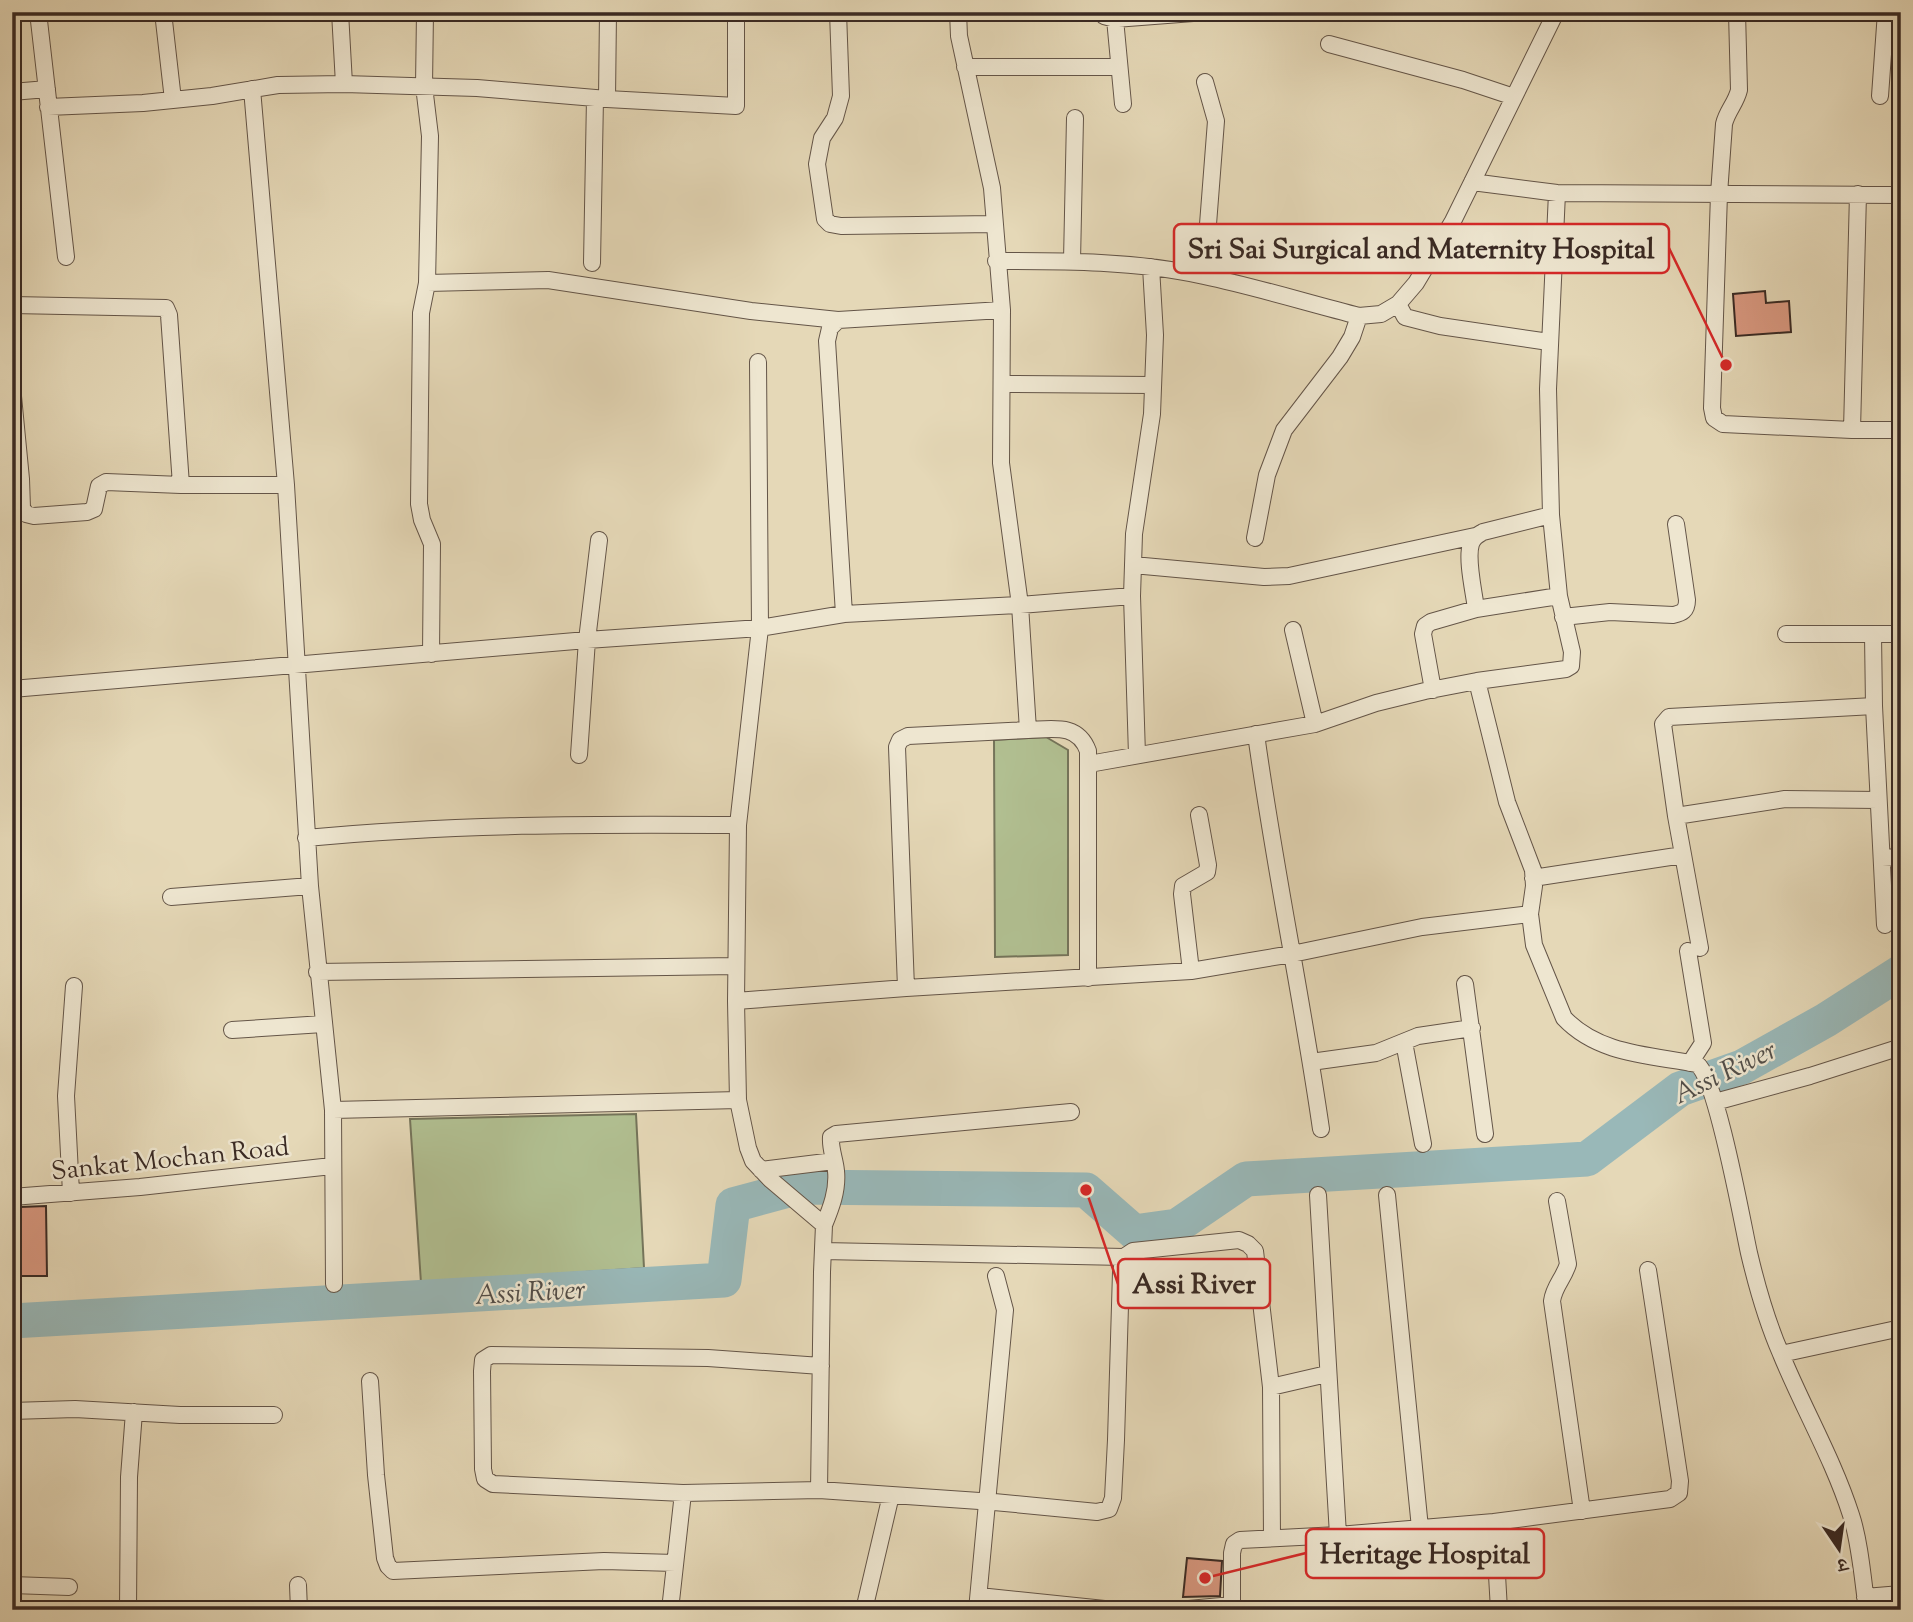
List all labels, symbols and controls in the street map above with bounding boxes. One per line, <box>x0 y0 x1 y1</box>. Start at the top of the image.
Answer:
callout: Sri Sai Surgical and Maternity Hospital <box>1174 224 1669 273</box>
text: Sri Sai Surgical and Maternity Hospital <box>1187 231 1655 271</box>
water label: Assi River <box>1667 1031 1784 1116</box>
street label: Sankat Mochan Road <box>49 1130 291 1191</box>
callout: Assi River <box>1118 1259 1270 1308</box>
text: Assi River <box>1132 1266 1256 1306</box>
water label: Assi River <box>474 1271 587 1317</box>
north arrow <box>1804 1514 1874 1584</box>
callout: Heritage Hospital <box>1306 1529 1544 1578</box>
text: Heritage Hospital <box>1320 1536 1530 1576</box>
text: उ <box>1833 1548 1852 1578</box>

